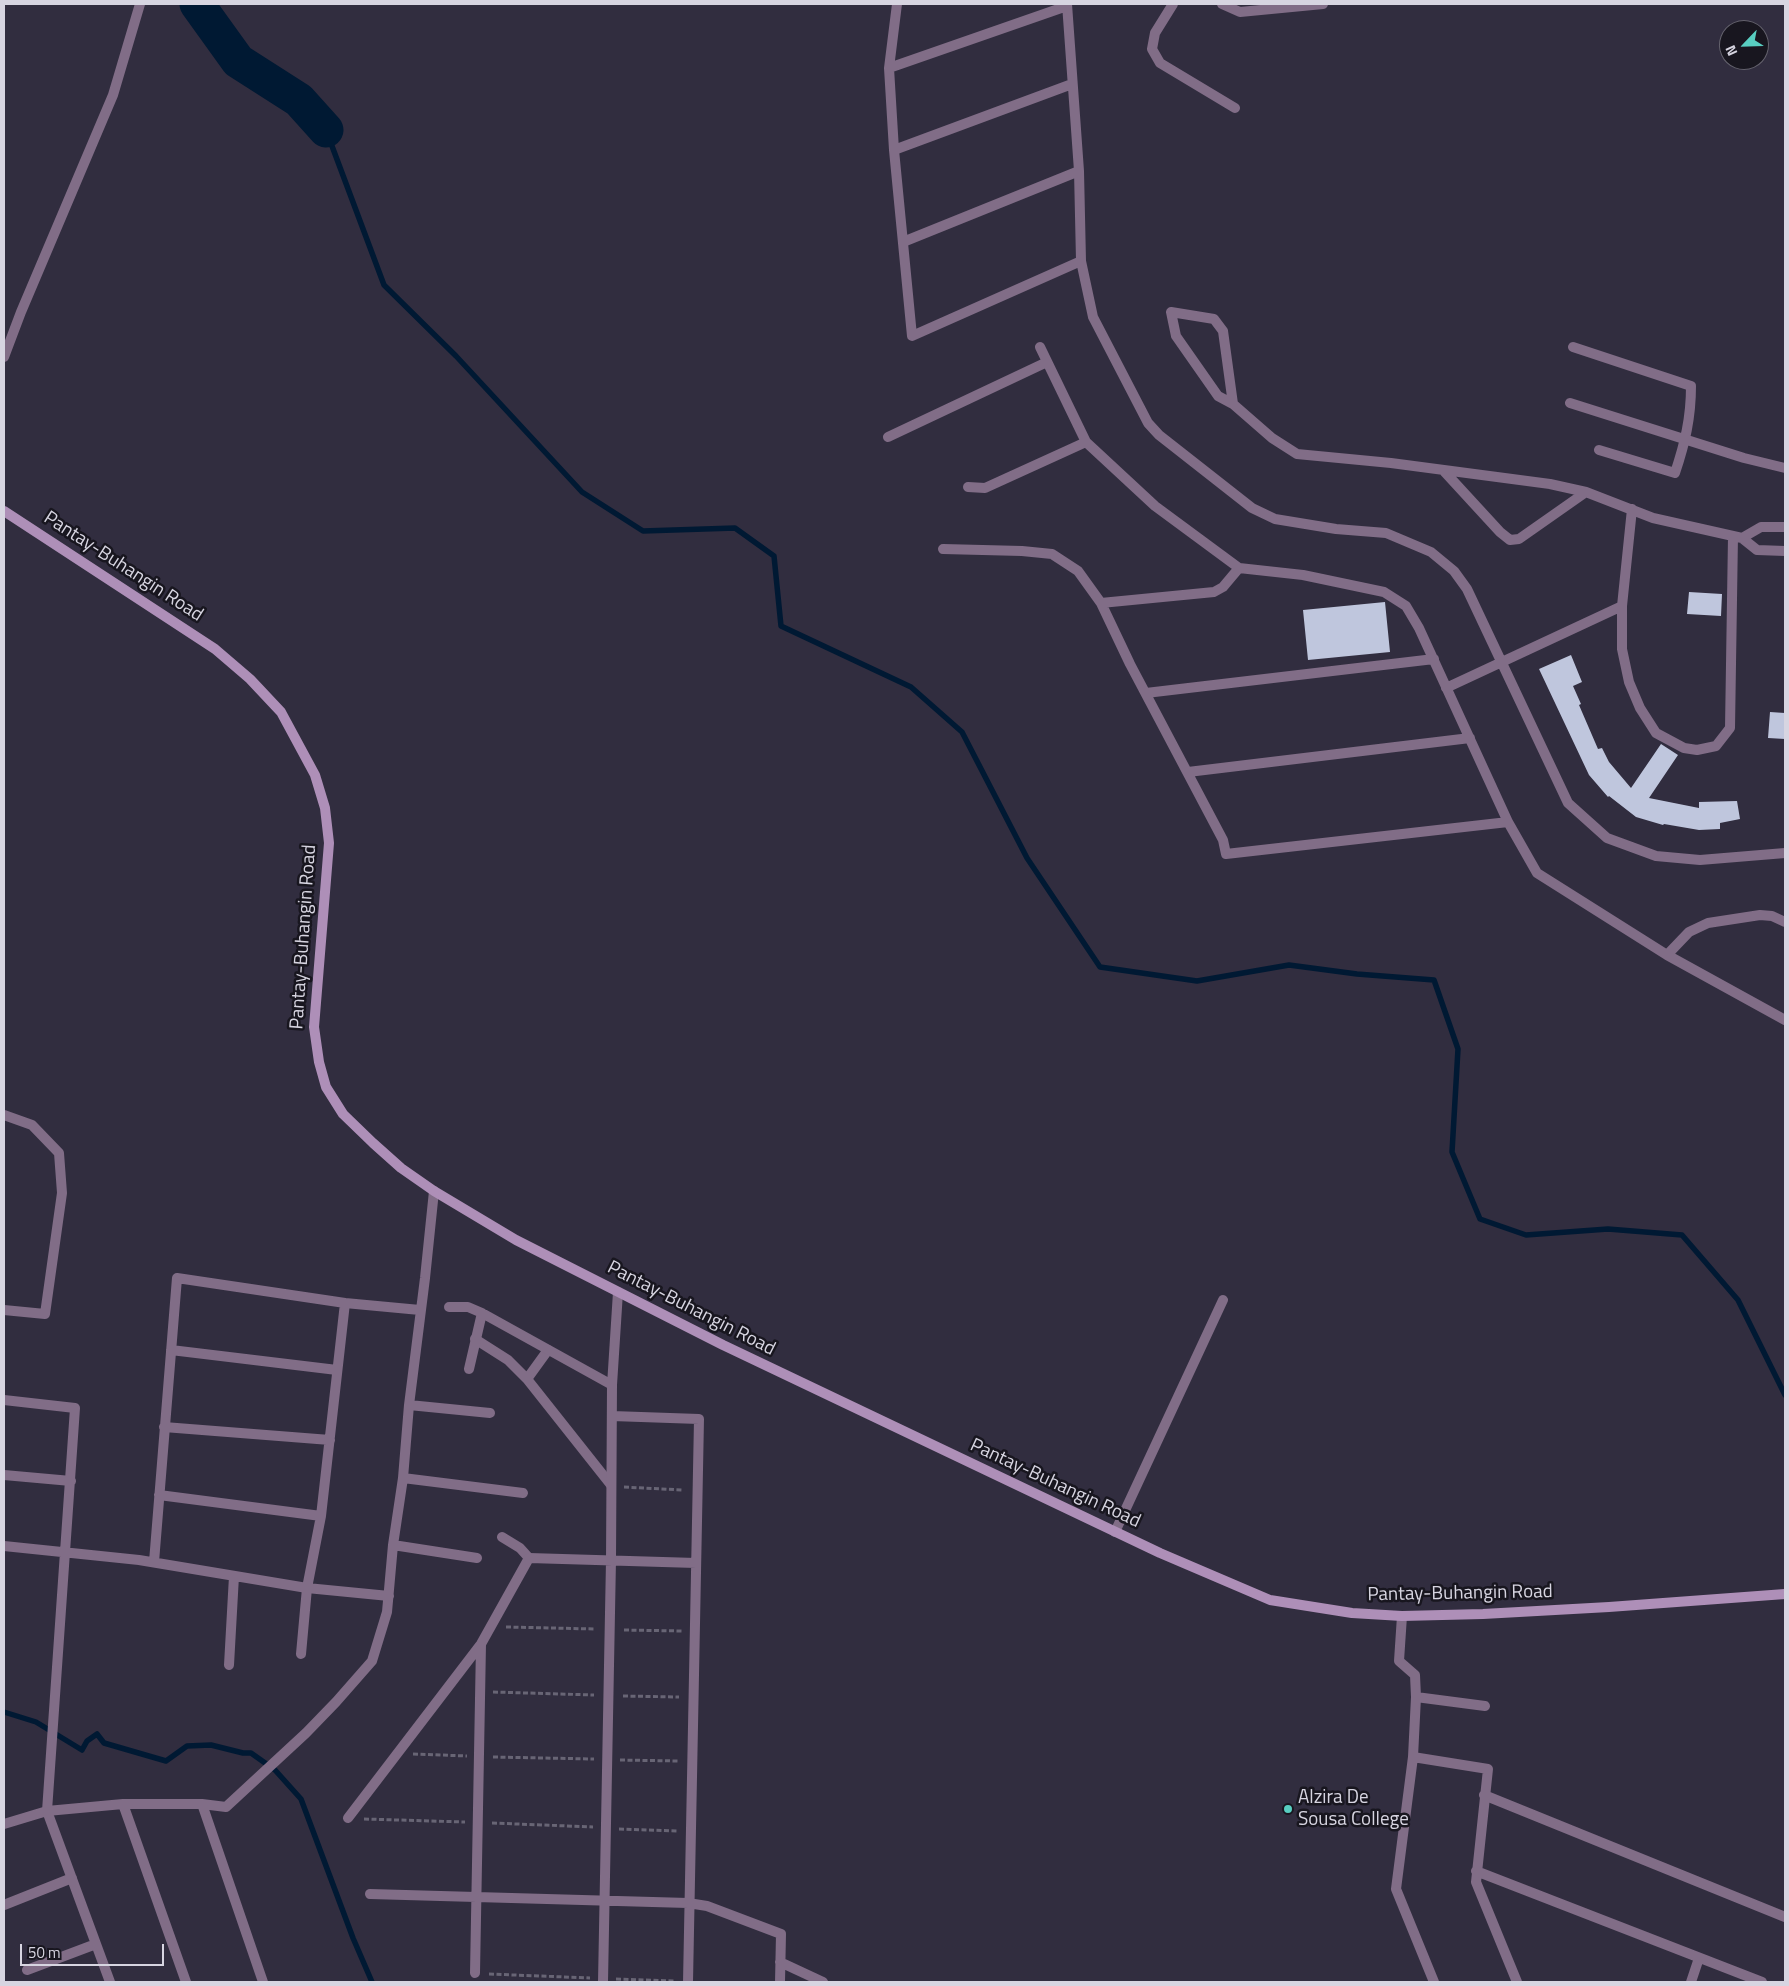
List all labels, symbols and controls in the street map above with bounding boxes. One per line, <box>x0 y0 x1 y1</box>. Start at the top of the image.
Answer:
north arrow <box>1719 20 1769 70</box>
text: N <box>1719 42 1742 60</box>
street label: Pantay-Buhangin Road <box>39 507 207 627</box>
street label: Pantay-Buhangin Road <box>286 844 322 1030</box>
street label: Pantay-Buhangin Road <box>603 1257 779 1361</box>
street label: Pantay-Buhangin Road <box>966 1435 1144 1533</box>
street label: Pantay-Buhangin Road <box>1367 1581 1553 1607</box>
place label: Alzira De Sousa College <box>1298 1787 1409 1831</box>
marker: Alzira De Sousa College <box>1282 1803 1294 1815</box>
scale bar <box>22 1934 166 1966</box>
text: 50 m <box>28 1941 61 1964</box>

